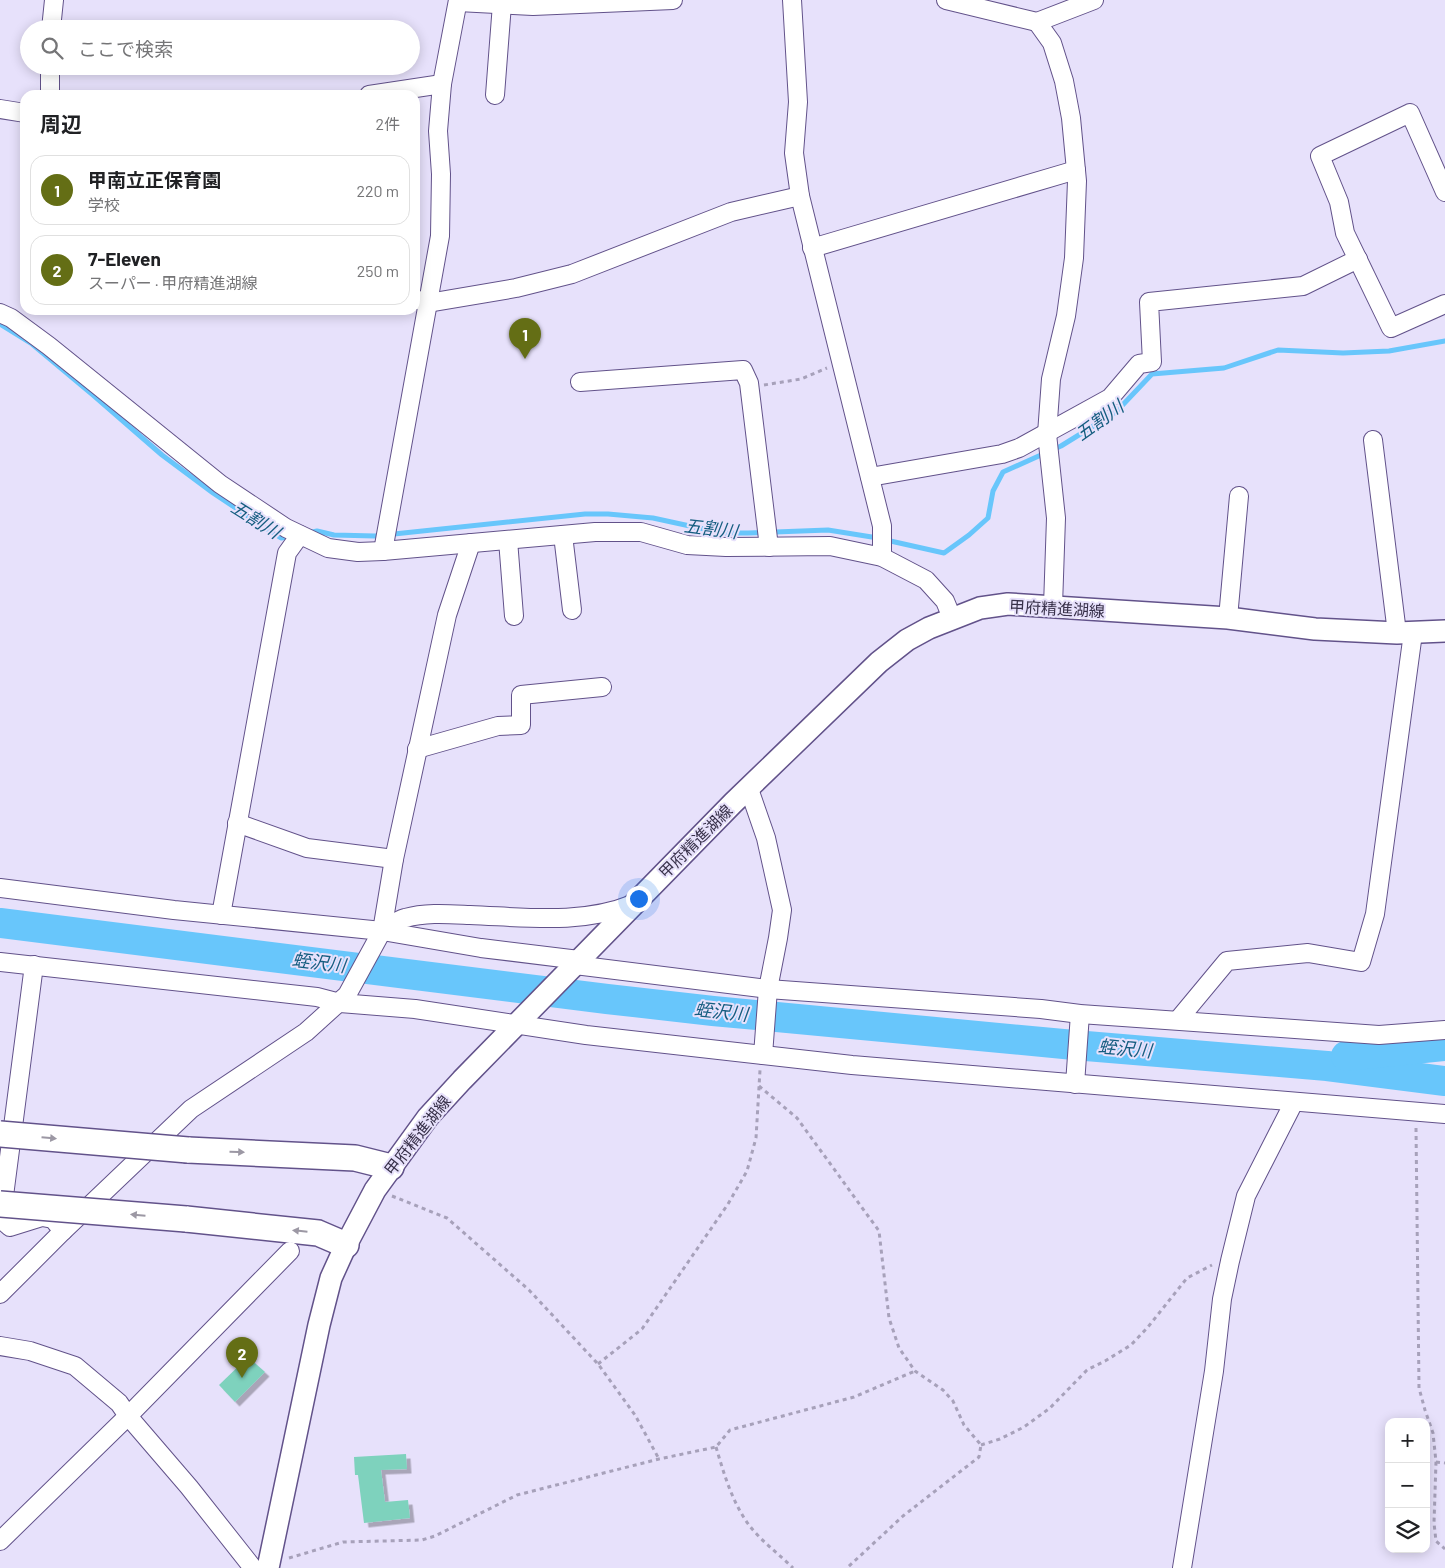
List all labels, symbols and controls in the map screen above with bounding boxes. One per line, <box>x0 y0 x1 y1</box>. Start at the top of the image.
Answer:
search box <box>20 20 420 75</box>
icon: search <box>38 34 66 62</box>
text: ここで検索 <box>78 37 173 60</box>
text: 周辺 <box>40 111 82 136</box>
text: 2件 <box>375 114 400 133</box>
text: 甲南立正保育園 <box>88 168 221 191</box>
text: 1 <box>54 181 60 200</box>
text: 220 m <box>356 181 399 200</box>
text: 学校 <box>88 195 120 214</box>
text: 7-Eleven <box>88 247 161 270</box>
text: 2 <box>53 261 61 280</box>
text: 250 m <box>357 261 399 280</box>
text: スーパー · 甲府精進湖線 <box>88 273 258 292</box>
pin: 1 <box>509 318 541 359</box>
water label: 五割川 <box>1071 394 1129 445</box>
water label: 五割川 <box>227 495 286 544</box>
water label: 五割川 <box>683 514 741 542</box>
street label: 甲府精進湖線 <box>1009 596 1105 620</box>
street label: 甲府精進湖線 <box>654 800 736 882</box>
your location <box>626 886 652 912</box>
water label: 蛭沢川 <box>291 948 349 976</box>
water label: 蛭沢川 <box>693 997 751 1025</box>
water label: 蛭沢川 <box>1097 1035 1155 1061</box>
street label: 甲府精進湖線 <box>380 1091 454 1179</box>
one-way arrow <box>41 1134 57 1142</box>
one-way arrow <box>229 1148 245 1156</box>
one-way arrow <box>129 1211 145 1219</box>
one-way arrow <box>292 1227 308 1235</box>
pin: 2 <box>226 1337 258 1378</box>
map controls <box>1385 1418 1430 1553</box>
button: + <box>1385 1418 1430 1463</box>
button: − <box>1385 1463 1430 1508</box>
button: layers <box>1385 1508 1430 1553</box>

